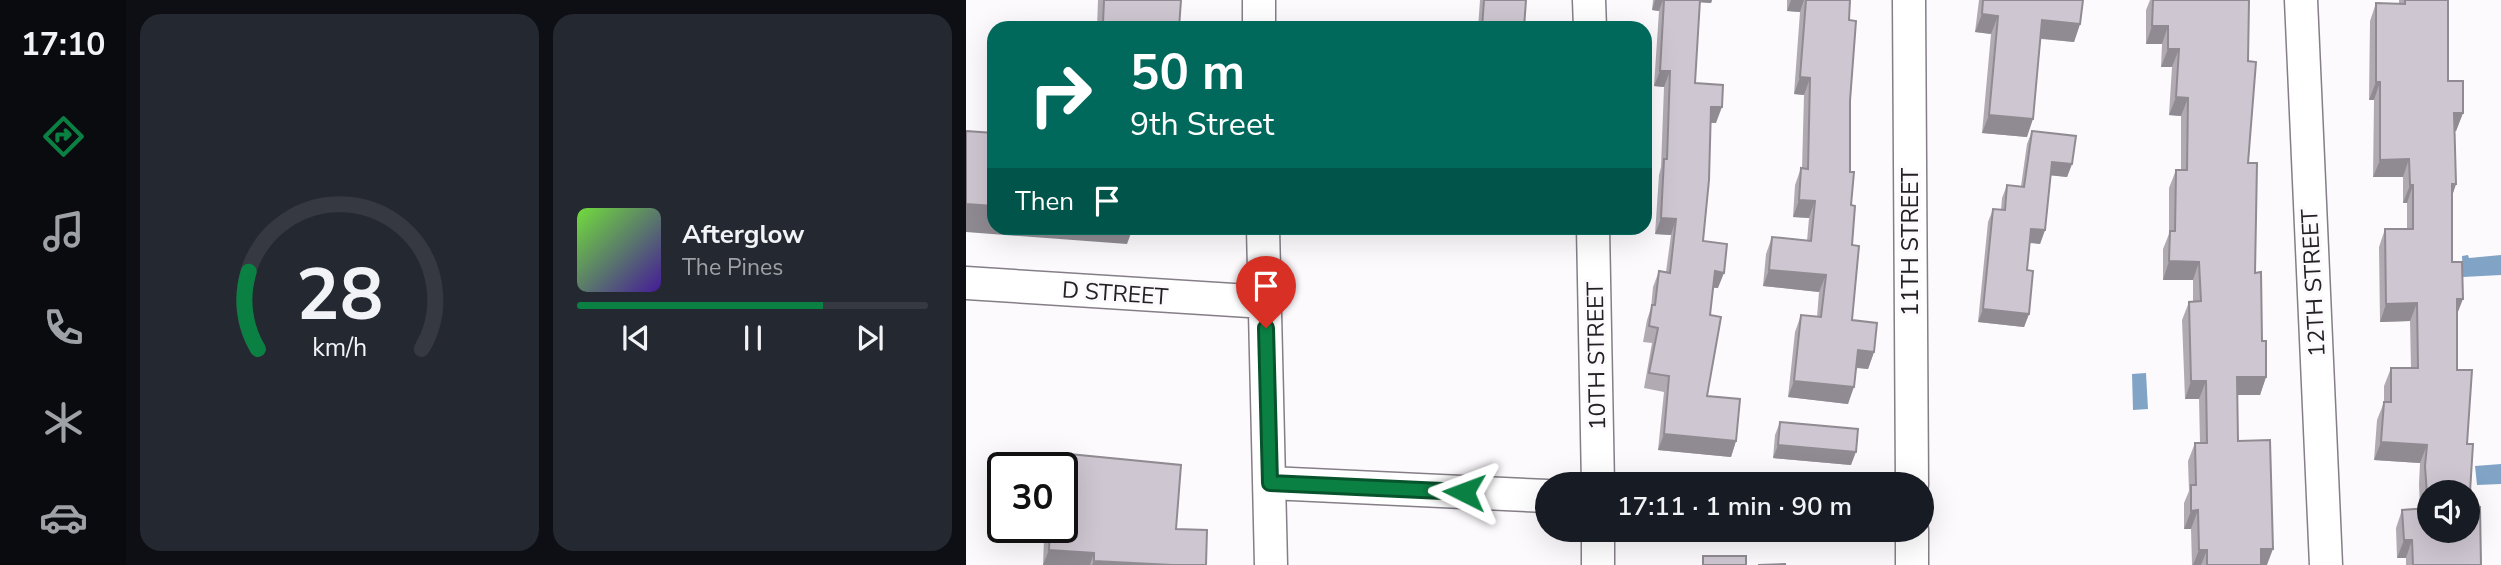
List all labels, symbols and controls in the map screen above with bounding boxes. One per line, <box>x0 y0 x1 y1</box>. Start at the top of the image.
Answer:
text: 17:10 <box>21 23 105 66</box>
text: 50 m <box>1130 39 1245 106</box>
icon: right <box>1015 49 1106 140</box>
text: 9th Street <box>1130 103 1274 146</box>
icon: directions <box>39 112 88 161</box>
street label: 11TH STREET <box>1895 168 1926 316</box>
icon: arrive <box>1088 182 1126 220</box>
text: Then <box>1015 184 1074 219</box>
icon: music <box>39 207 88 256</box>
street label: 12TH STREET <box>2294 208 2333 358</box>
text: Afterglow <box>682 217 805 252</box>
text: 28 <box>296 245 383 345</box>
text: The Pines <box>682 252 783 283</box>
pin <box>1236 256 1296 328</box>
icon: arrive <box>1247 267 1285 305</box>
street label: D STREET <box>1061 274 1169 313</box>
street label: 10TH STREET <box>1580 281 1613 430</box>
icon: phone <box>39 303 88 352</box>
icon: previous <box>617 319 655 357</box>
icon: pause <box>734 319 772 357</box>
icon: next <box>851 319 889 357</box>
text: km/h <box>312 330 367 364</box>
icon: climate <box>39 398 88 447</box>
speed limit sign: 30 <box>987 452 1078 543</box>
position arrow <box>1427 455 1501 529</box>
map controls <box>2417 480 2480 543</box>
button: sound <box>2417 480 2480 543</box>
text: 17:11 · 1 min · 90 m <box>1617 489 1852 524</box>
icon: car <box>39 493 88 542</box>

